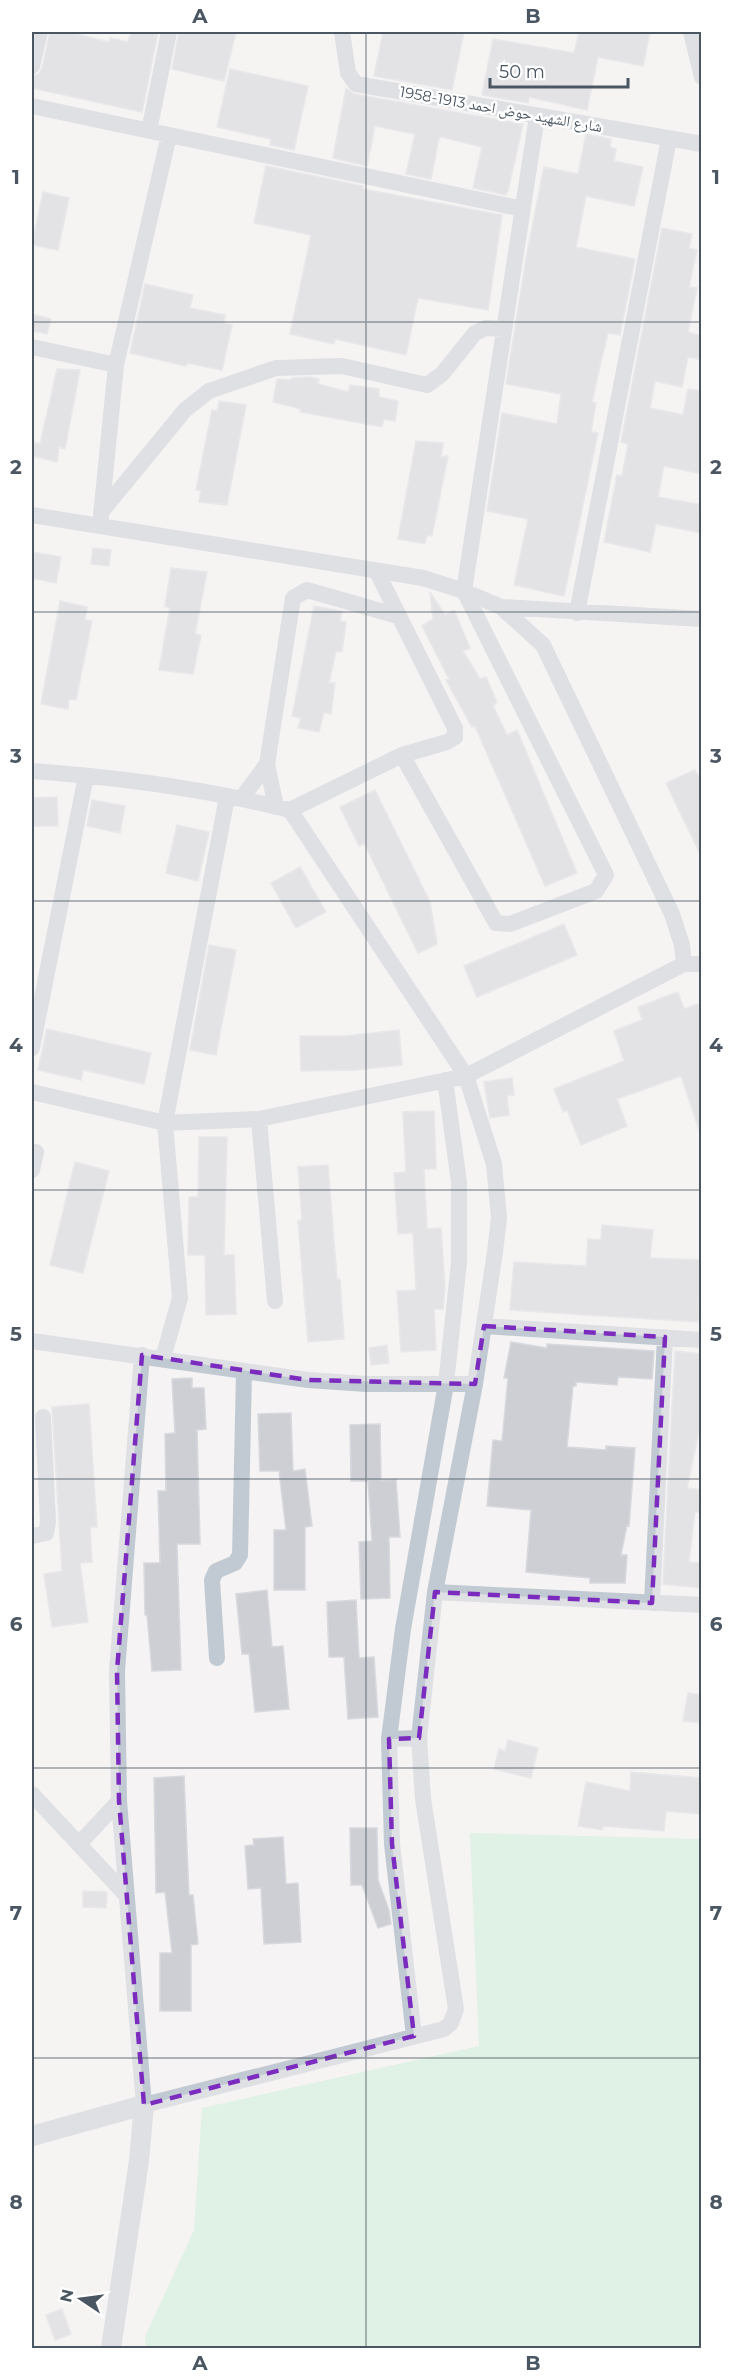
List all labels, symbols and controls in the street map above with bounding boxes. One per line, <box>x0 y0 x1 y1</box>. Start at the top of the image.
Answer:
text: A <box>191 4 208 28</box>
text: B <box>525 4 541 28</box>
scale bar <box>490 51 628 89</box>
text: 50 m <box>499 61 545 83</box>
street label: شارع الشهيد حوض احمد 1913-1958 <box>398 82 604 137</box>
text: 1 <box>12 165 20 189</box>
text: 1 <box>712 165 720 189</box>
text: 2 <box>10 455 22 479</box>
text: 2 <box>710 455 722 479</box>
text: 3 <box>9 744 22 768</box>
text: 3 <box>709 744 722 768</box>
text: 4 <box>9 1033 23 1057</box>
text: 4 <box>709 1033 723 1057</box>
text: 5 <box>10 1322 22 1346</box>
text: 5 <box>710 1322 722 1346</box>
text: 6 <box>10 1612 23 1636</box>
text: 6 <box>710 1612 723 1636</box>
text: 7 <box>10 1901 22 1925</box>
text: 7 <box>710 1901 722 1925</box>
text: 8 <box>9 2190 23 2214</box>
text: 8 <box>709 2190 723 2214</box>
north arrow <box>51 2269 111 2329</box>
text: N <box>56 2287 78 2304</box>
text: A <box>191 2351 208 2375</box>
text: B <box>525 2351 541 2375</box>

